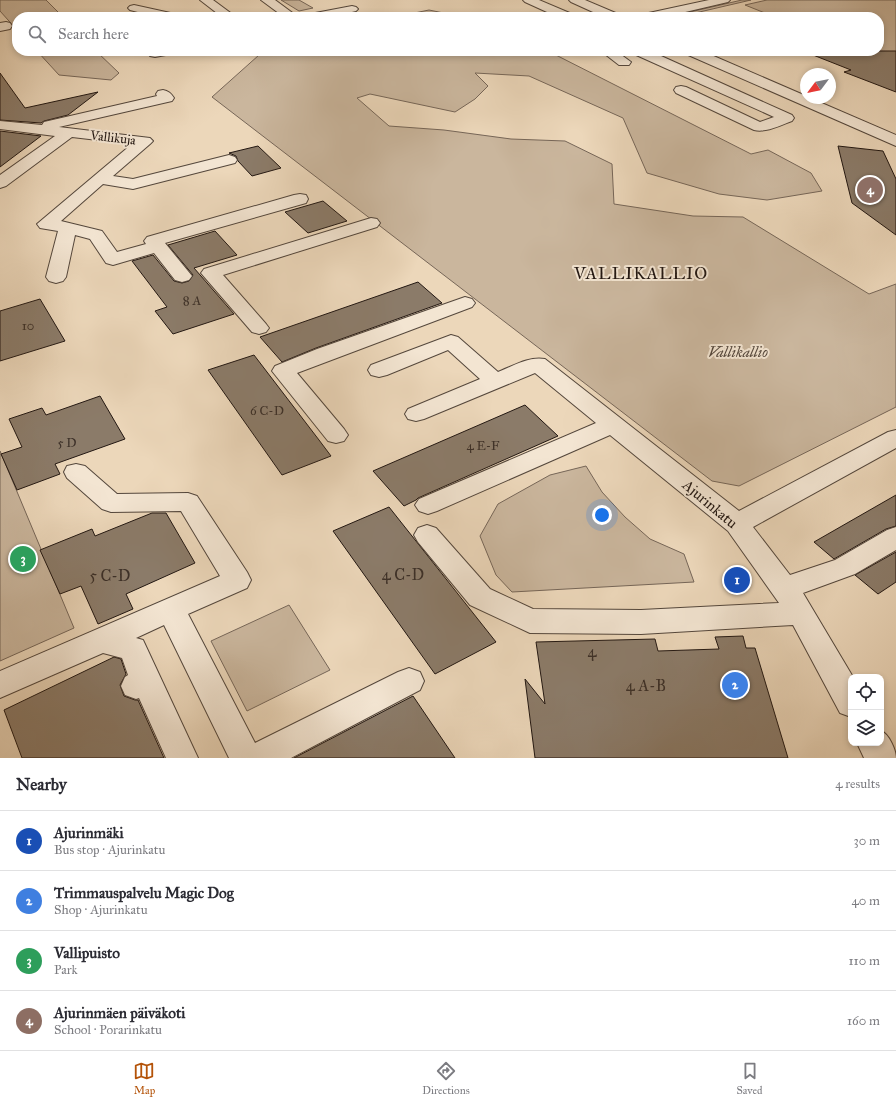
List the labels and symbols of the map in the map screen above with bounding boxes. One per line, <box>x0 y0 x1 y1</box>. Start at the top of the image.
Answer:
north arrow <box>800 68 836 104</box>
street label: Vallikuja <box>88 127 137 149</box>
pin: 4 <box>857 175 883 205</box>
district label: VALLIKALLIO <box>573 263 708 284</box>
house number: 8 A <box>183 293 201 309</box>
house number: 10 <box>22 318 34 334</box>
park label: Vallikallio <box>708 343 768 361</box>
house number: 6 C-D <box>250 403 284 419</box>
house number: 5 D <box>57 435 77 451</box>
house number: 4 E-F <box>466 438 500 454</box>
street label: Ajurinkatu <box>678 475 741 532</box>
your location <box>592 505 612 525</box>
pin: 3 <box>10 544 36 574</box>
house number: 4 C-D <box>382 565 424 584</box>
pin: 1 <box>724 565 750 595</box>
house number: 5 C-D <box>90 566 130 585</box>
house number: 4 <box>588 642 598 661</box>
pin: 2 <box>722 670 748 700</box>
house number: 4 A-B <box>626 676 666 695</box>

